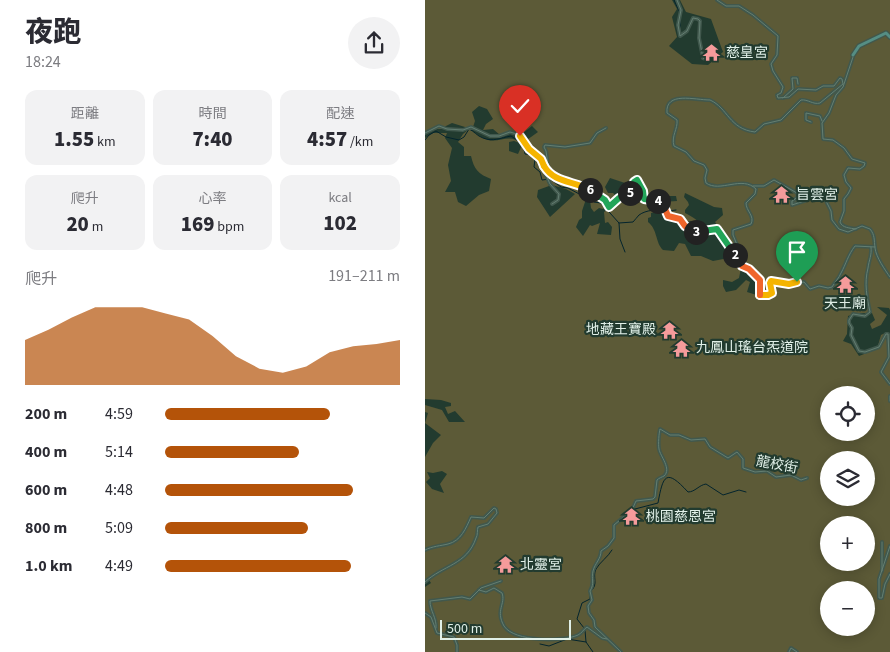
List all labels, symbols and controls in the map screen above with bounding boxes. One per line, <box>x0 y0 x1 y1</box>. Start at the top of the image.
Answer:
text: 夜跑 <box>25 12 81 52</box>
button: share <box>348 17 400 69</box>
temple icon: 慈皇宮 <box>702 43 722 63</box>
place label: 慈皇宮 <box>726 43 768 63</box>
text: 18:24 <box>25 51 61 73</box>
pin <box>499 85 541 136</box>
icon: check <box>506 92 534 120</box>
text: 距離 <box>71 104 99 124</box>
text: 時間 <box>198 104 226 124</box>
text: 配速 <box>326 104 354 124</box>
text: 1.55 <box>54 124 94 154</box>
text: 7:40 <box>192 124 233 154</box>
text: 4:57 <box>307 124 347 154</box>
text: km <box>94 132 116 152</box>
text: /km <box>347 132 373 152</box>
pin: 6 <box>577 178 603 202</box>
text: 6 <box>587 180 594 200</box>
pin: 5 <box>617 180 643 206</box>
text: 5 <box>627 183 634 203</box>
temple icon: 旨雲宮 <box>772 185 792 205</box>
place label: 旨雲宮 <box>796 185 838 205</box>
text: kcal <box>328 188 352 208</box>
pin: 4 <box>645 188 671 214</box>
text: 爬升 <box>71 189 99 209</box>
text: 心率 <box>198 189 226 209</box>
text: 4 <box>655 191 662 211</box>
text: 102 <box>323 208 357 238</box>
text: 20 <box>66 209 89 239</box>
text: 169 <box>181 209 214 239</box>
text: m <box>89 217 103 237</box>
text: bpm <box>214 217 244 237</box>
pin: 3 <box>683 220 709 244</box>
text: 3 <box>693 222 700 242</box>
pin <box>776 231 818 282</box>
icon: arrive <box>783 238 811 266</box>
pin: 2 <box>723 242 747 268</box>
text: 2 <box>732 245 739 265</box>
text: 191–211 m <box>328 265 400 287</box>
text: 爬升 <box>25 268 57 290</box>
temple icon: 天王廟 <box>835 274 855 294</box>
place label: 天王廟 <box>824 294 866 314</box>
place label: 地藏王寶殿 <box>586 320 656 340</box>
temple icon: 地藏王寶殿 <box>660 320 680 340</box>
temple icon: 九鳳山瑤台炁道院 <box>672 338 692 358</box>
place label: 九鳳山瑤台炁道院 <box>696 338 808 358</box>
map controls <box>820 386 875 636</box>
button: locate <box>820 386 875 441</box>
text: 200 m <box>25 403 67 425</box>
text: 4:59 <box>105 403 133 425</box>
text: 400 m <box>25 441 67 463</box>
text: 5:14 <box>105 441 133 463</box>
street label: 龍校街 <box>754 451 800 479</box>
button: layers <box>820 451 875 506</box>
text: 600 m <box>25 479 67 501</box>
text: 4:48 <box>105 479 133 501</box>
temple icon: 桃園慈恩宮 <box>622 507 642 527</box>
place label: 桃園慈恩宮 <box>646 507 716 527</box>
button: + <box>820 516 875 571</box>
text: 800 m <box>25 517 67 539</box>
text: 5:09 <box>105 517 133 539</box>
text: 1.0 km <box>25 555 72 577</box>
text: 4:49 <box>105 555 133 577</box>
temple icon: 北靈宮 <box>496 555 516 575</box>
place label: 北靈宮 <box>520 555 562 575</box>
button: − <box>820 581 875 636</box>
scale bar <box>440 617 571 640</box>
text: 500 m <box>447 619 482 639</box>

